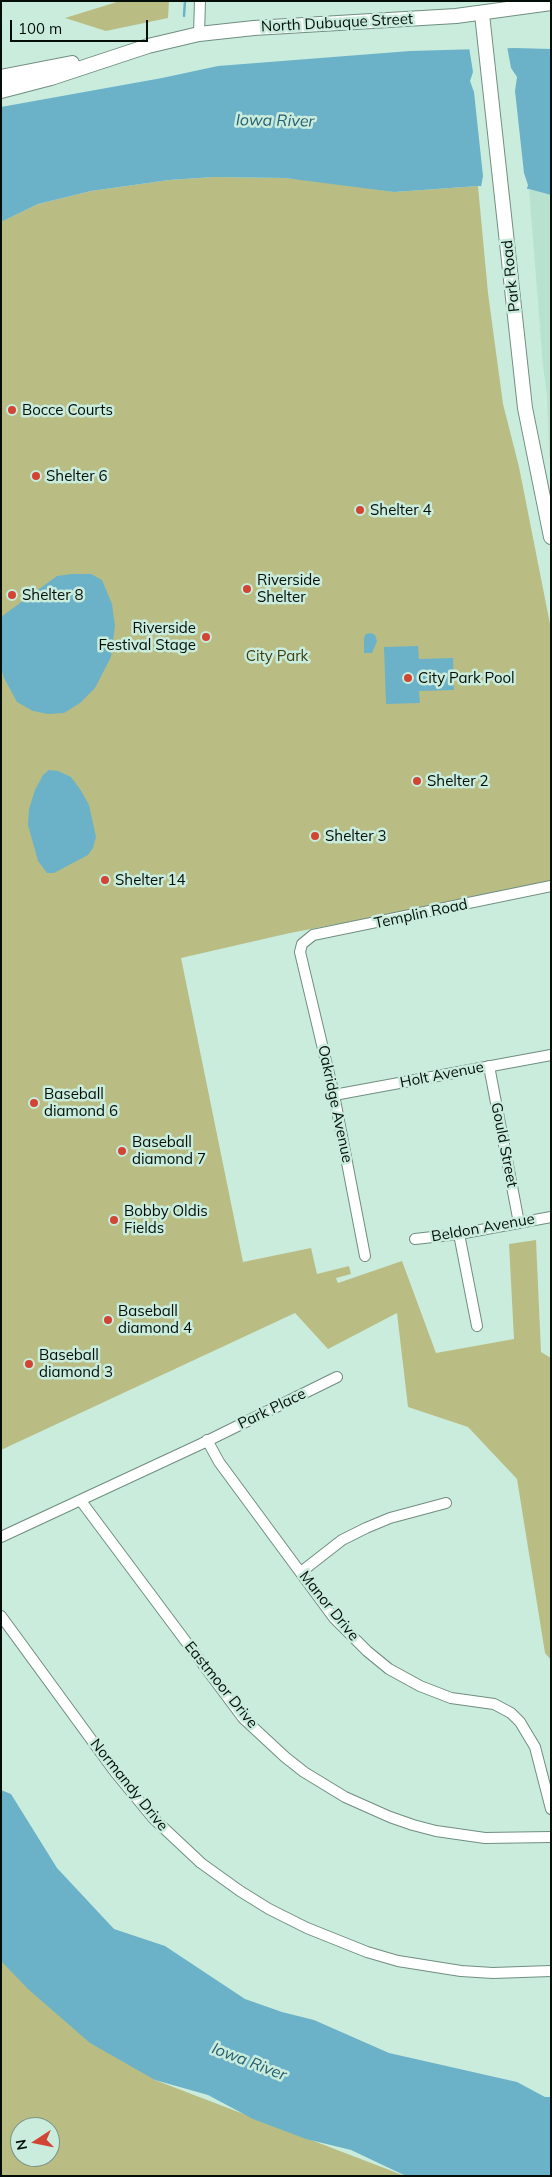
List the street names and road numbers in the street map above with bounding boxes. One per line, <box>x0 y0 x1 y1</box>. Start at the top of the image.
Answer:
street label: North Dubuque Street <box>260 10 414 36</box>
street label: Park Road <box>498 239 524 313</box>
street label: Templin Road <box>373 895 469 933</box>
street label: Oakridge Avenue <box>314 1044 356 1164</box>
street label: Holt Avenue <box>399 1058 485 1092</box>
street label: Gould Street <box>487 1101 521 1189</box>
street label: Beldon Avenue <box>430 1210 536 1246</box>
street label: Park Place <box>235 1385 309 1433</box>
street label: Manor Drive <box>295 1567 363 1645</box>
street label: Eastmoor Drive <box>181 1638 261 1732</box>
street label: Normandy Drive <box>86 1735 172 1835</box>

